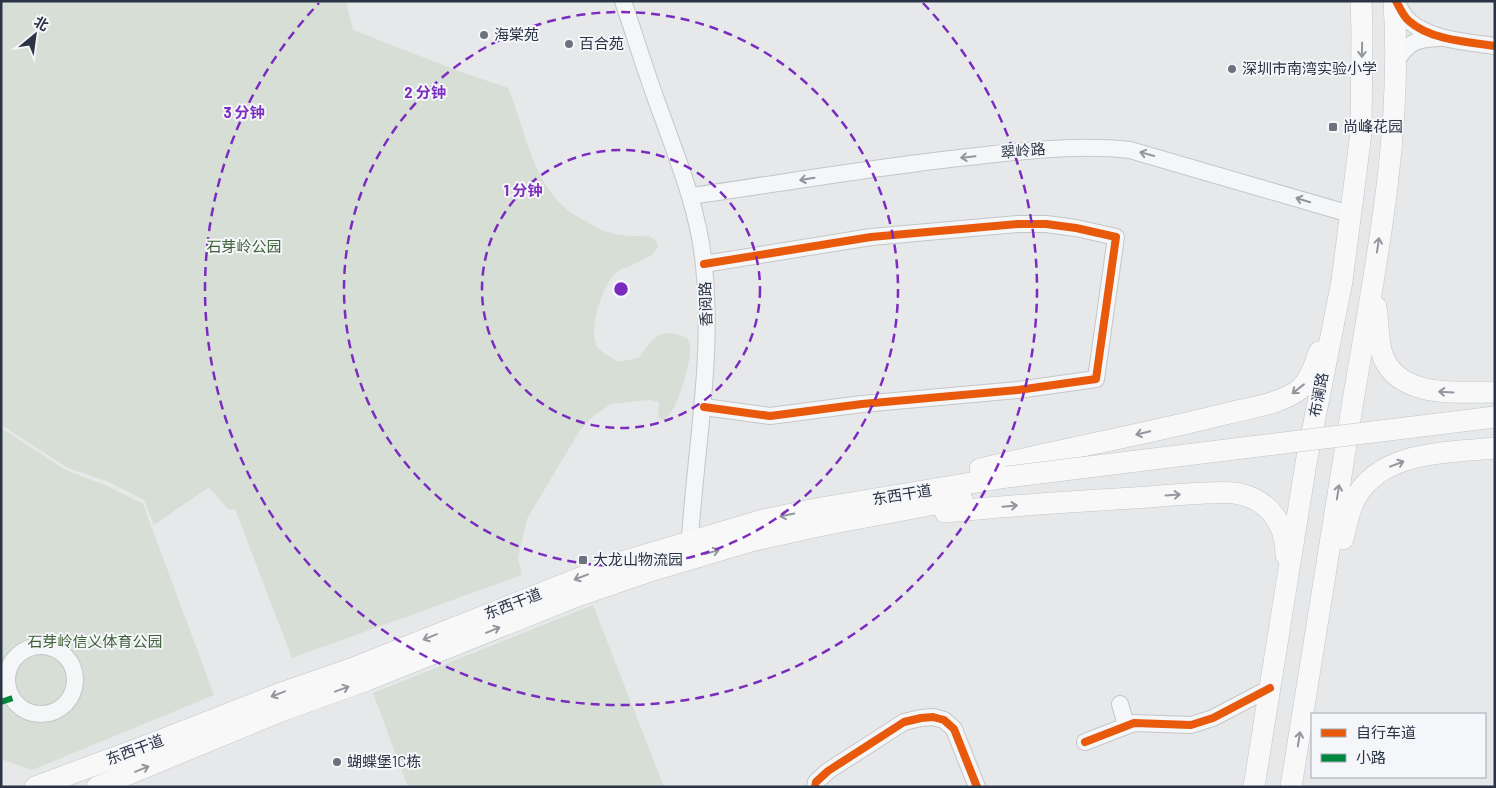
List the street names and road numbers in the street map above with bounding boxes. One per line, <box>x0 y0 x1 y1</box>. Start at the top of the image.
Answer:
street label: 翠岭路 <box>1000 139 1046 161</box>
street label: 香阅路 <box>695 281 715 327</box>
street label: 布澜路 <box>1305 371 1331 419</box>
street label: 东西干道 <box>871 480 933 508</box>
street label: 东西干道 <box>481 584 544 622</box>
street label: 东西干道 <box>103 730 166 768</box>

